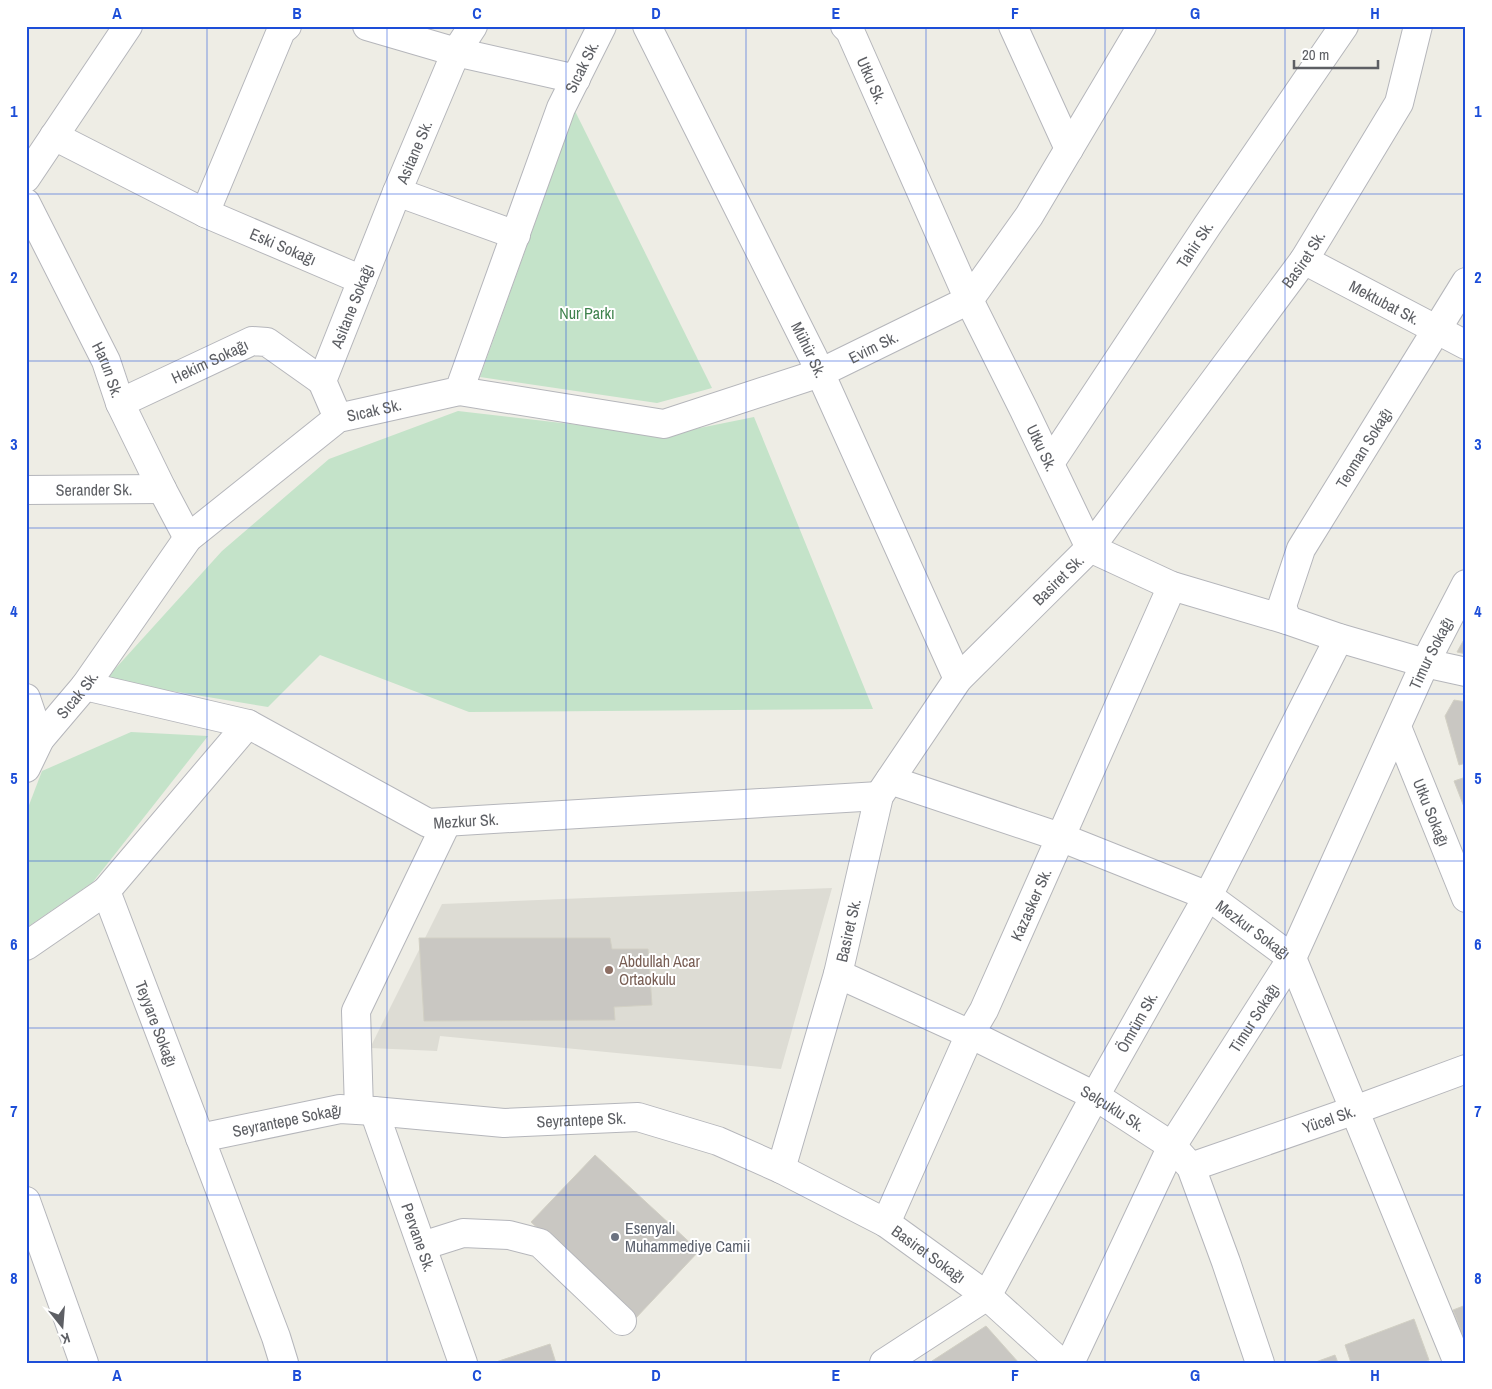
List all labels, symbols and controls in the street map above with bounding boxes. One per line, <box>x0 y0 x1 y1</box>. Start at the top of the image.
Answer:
text: A <box>112 2 122 24</box>
text: B <box>292 2 302 24</box>
text: C <box>472 2 482 24</box>
text: D <box>651 2 661 24</box>
text: E <box>832 2 841 24</box>
text: F <box>1011 2 1019 24</box>
text: G <box>1190 2 1200 24</box>
text: H <box>1370 2 1380 24</box>
street label: Sıcak Sk. <box>559 37 604 97</box>
scale bar <box>1294 38 1378 70</box>
text: 20 m <box>1302 44 1329 65</box>
street label: Utku Sk. <box>852 53 892 107</box>
text: 1 <box>10 100 18 122</box>
text: 1 <box>1474 100 1482 122</box>
street label: Asitane Sk. <box>390 117 437 188</box>
street label: Tahir Sk. <box>1171 217 1218 272</box>
street label: Eski Sokağı <box>247 222 320 270</box>
street label: Basiret Sk. <box>1276 227 1330 292</box>
street label: Asitane Sokağı <box>325 261 378 352</box>
text: 2 <box>10 266 18 288</box>
text: 2 <box>1474 266 1482 288</box>
street label: Mektubat Sk. <box>1346 275 1424 330</box>
park label: Nur Parkı <box>559 302 615 324</box>
street label: Mühür Sk. <box>786 318 832 381</box>
street label: Evim Sk. <box>845 325 902 368</box>
street label: Hekim Sokağı <box>168 333 252 388</box>
street label: Harun Sk. <box>87 338 128 401</box>
street label: Sıcak Sk. <box>345 393 403 427</box>
street label: Teoman Sokağı <box>1330 403 1397 492</box>
street label: Utku Sk. <box>1021 421 1063 475</box>
text: 3 <box>10 433 18 455</box>
text: 3 <box>1474 433 1482 455</box>
street label: Serander Sk. <box>56 478 132 501</box>
street label: Basiret Sk. <box>1028 549 1089 610</box>
text: 4 <box>10 600 18 622</box>
text: 4 <box>1474 600 1482 622</box>
street label: Timur Sokağı <box>1404 613 1458 693</box>
street label: Sıcak Sk. <box>51 667 103 723</box>
text: 5 <box>10 767 18 789</box>
text: 5 <box>1474 767 1482 789</box>
street label: Utku Sokağı <box>1408 775 1455 850</box>
street label: Mezkur Sk. <box>433 808 500 834</box>
street label: Kazasker Sk. <box>1005 865 1057 944</box>
street label: Mezkur Sokağı <box>1212 895 1295 964</box>
street label: Basiret Sk. <box>830 897 866 964</box>
text: 6 <box>10 933 18 955</box>
text: 6 <box>1474 933 1482 955</box>
place label: Abdullah Acar Ortaokulu <box>618 950 701 990</box>
marker: Abdullah Acar Ortaokulu <box>603 964 615 976</box>
street label: Teyyare Sokağı <box>130 977 183 1070</box>
street label: Timur Sokağı <box>1224 979 1284 1057</box>
street label: Ömrüm Sk. <box>1111 988 1163 1056</box>
street label: Selçuklu Sk. <box>1077 1080 1149 1137</box>
street label: Seyrantepe Sokağı <box>230 1098 343 1142</box>
text: 7 <box>10 1100 18 1122</box>
street label: Yücel Sk. <box>1299 1100 1358 1138</box>
text: 7 <box>1474 1100 1482 1122</box>
street label: Seyrantepe Sk. <box>536 1107 627 1133</box>
street label: Pervane Sk. <box>396 1200 441 1275</box>
place label: Esenyalı Muhammediye Camii <box>625 1217 750 1257</box>
street label: Basiret Sokağı <box>887 1220 970 1288</box>
marker: Esenyalı Muhammediye Camii <box>609 1231 621 1243</box>
text: 8 <box>10 1267 18 1289</box>
text: 8 <box>1474 1267 1482 1289</box>
north arrow <box>38 1302 88 1352</box>
text: K <box>59 1329 72 1348</box>
text: A <box>112 1364 122 1386</box>
text: B <box>292 1364 302 1386</box>
text: C <box>472 1364 482 1386</box>
text: D <box>651 1364 661 1386</box>
text: E <box>832 1364 841 1386</box>
text: F <box>1011 1364 1019 1386</box>
text: G <box>1190 1364 1200 1386</box>
text: H <box>1370 1364 1380 1386</box>

